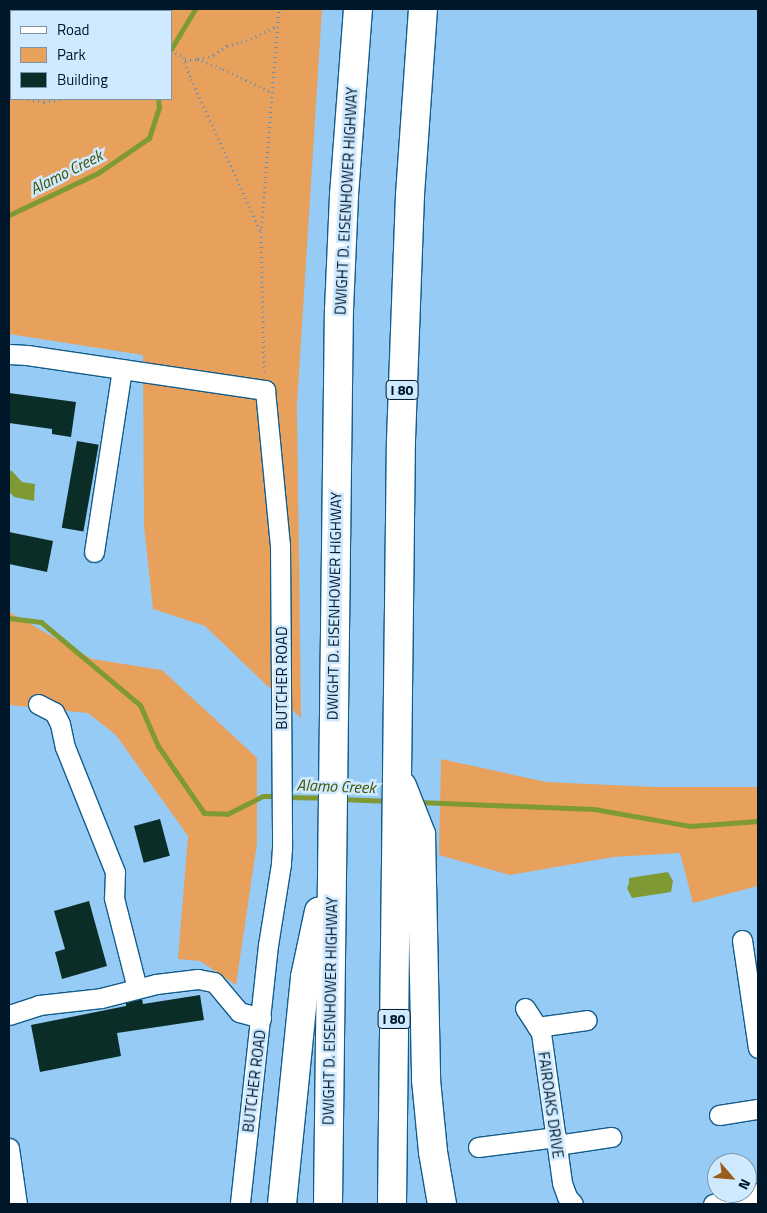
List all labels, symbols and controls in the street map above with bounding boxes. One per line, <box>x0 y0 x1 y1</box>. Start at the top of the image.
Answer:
legend <box>10 10 172 100</box>
text: Road <box>57 18 89 41</box>
text: Park <box>57 43 86 66</box>
text: Building <box>57 68 108 91</box>
street label: DWIGHT D. EISENHOWER HIGHWAY <box>331 87 361 315</box>
water label: Alamo Creek <box>26 146 106 198</box>
road number: I 80 <box>384 378 420 402</box>
street label: DWIGHT D. EISENHOWER HIGHWAY <box>323 492 345 720</box>
street label: BUTCHER ROAD <box>273 626 291 730</box>
water label: Alamo Creek <box>296 775 376 797</box>
street label: DWIGHT D. EISENHOWER HIGHWAY <box>319 897 341 1125</box>
road number: I 80 <box>376 1008 412 1030</box>
street label: BUTCHER ROAD <box>239 1029 269 1133</box>
street label: FAIROAKS DRIVE <box>535 1051 567 1159</box>
north arrow <box>707 1153 757 1203</box>
text: N <box>733 1175 756 1194</box>

